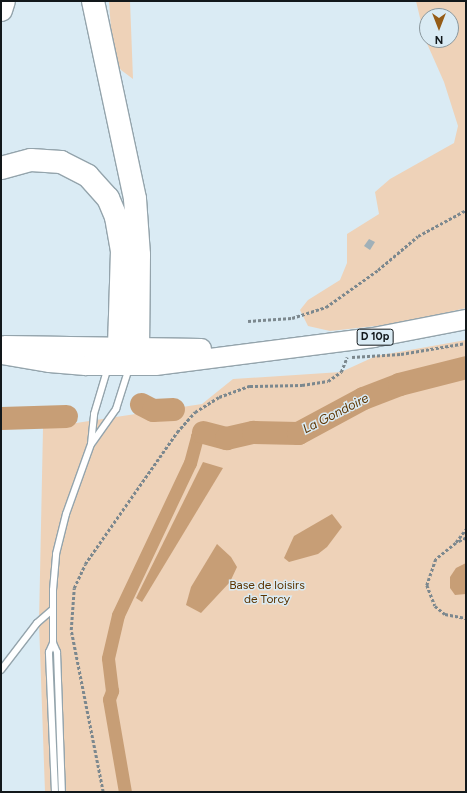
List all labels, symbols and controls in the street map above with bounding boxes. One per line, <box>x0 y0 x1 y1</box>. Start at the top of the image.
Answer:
north arrow <box>419 8 459 48</box>
text: N <box>435 33 443 46</box>
road number: D 10p <box>356 328 394 346</box>
water label: La Gondoire <box>300 391 372 437</box>
park label: Base de loisirs de Torcy <box>229 579 305 607</box>

